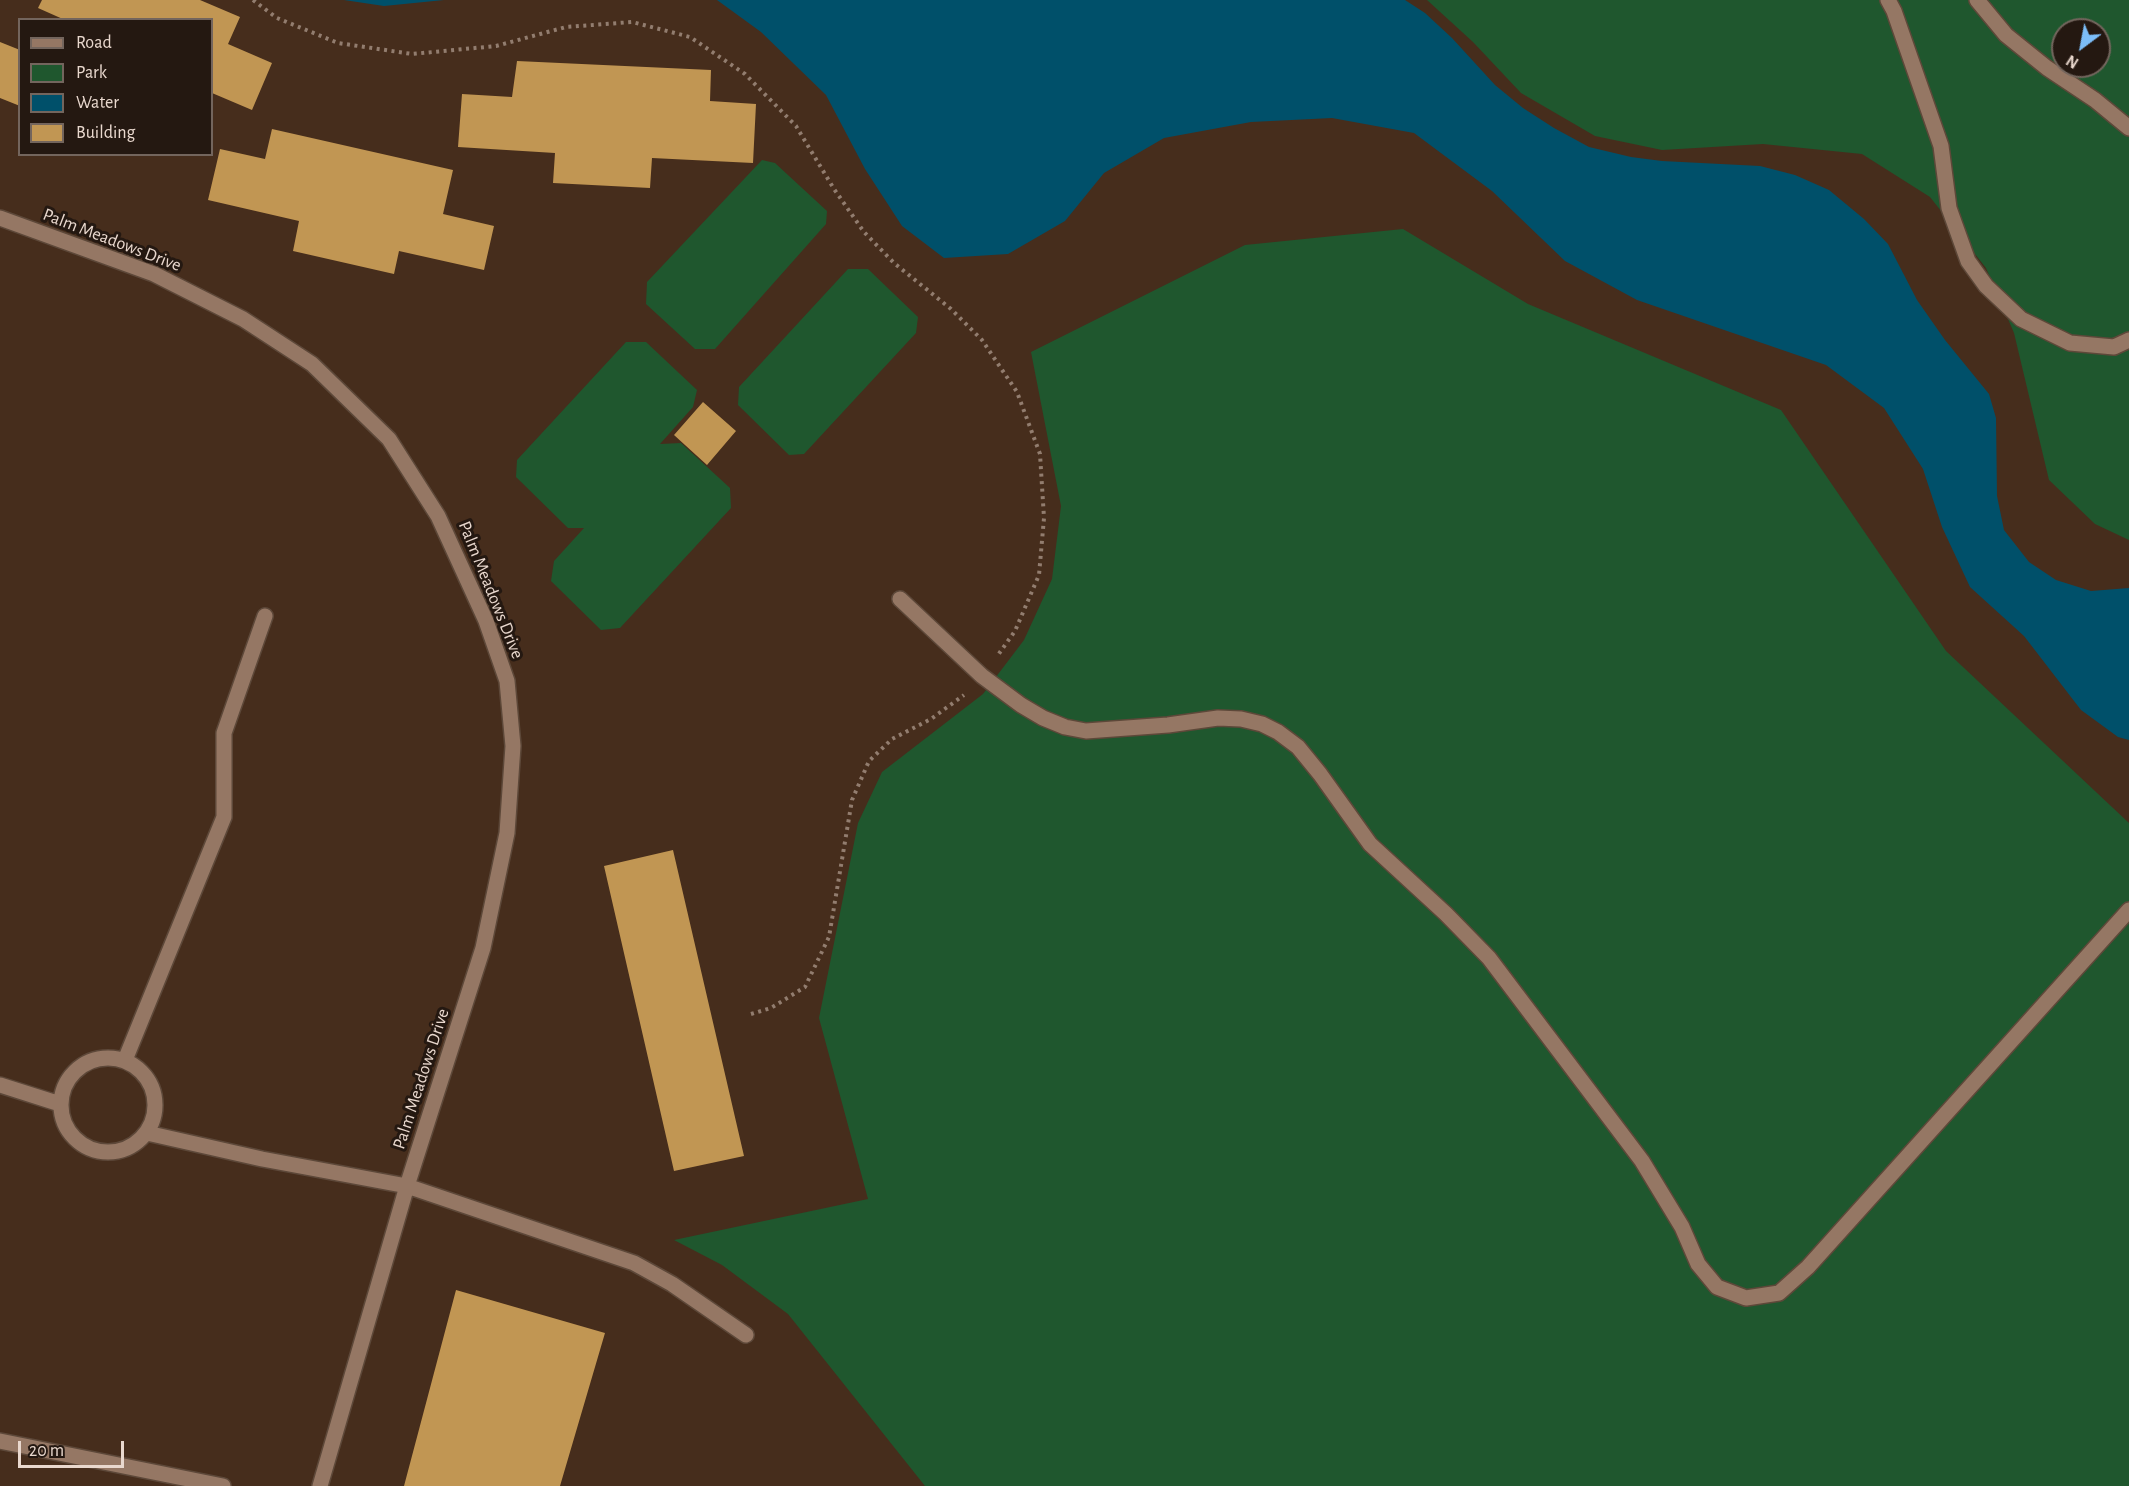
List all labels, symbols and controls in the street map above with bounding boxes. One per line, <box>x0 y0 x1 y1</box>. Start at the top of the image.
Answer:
legend <box>18 18 213 156</box>
north arrow <box>2051 18 2111 78</box>
text: Road <box>76 34 112 52</box>
text: N <box>2064 52 2081 71</box>
text: Park <box>76 64 107 82</box>
text: Water <box>76 94 119 112</box>
text: Building <box>76 124 135 142</box>
street label: Palm Meadows Drive <box>40 204 184 276</box>
street label: Palm Meadows Drive <box>454 518 528 662</box>
street label: Palm Meadows Drive <box>388 1006 454 1152</box>
scale bar <box>21 1429 128 1467</box>
text: 20 m <box>29 1442 64 1460</box>

